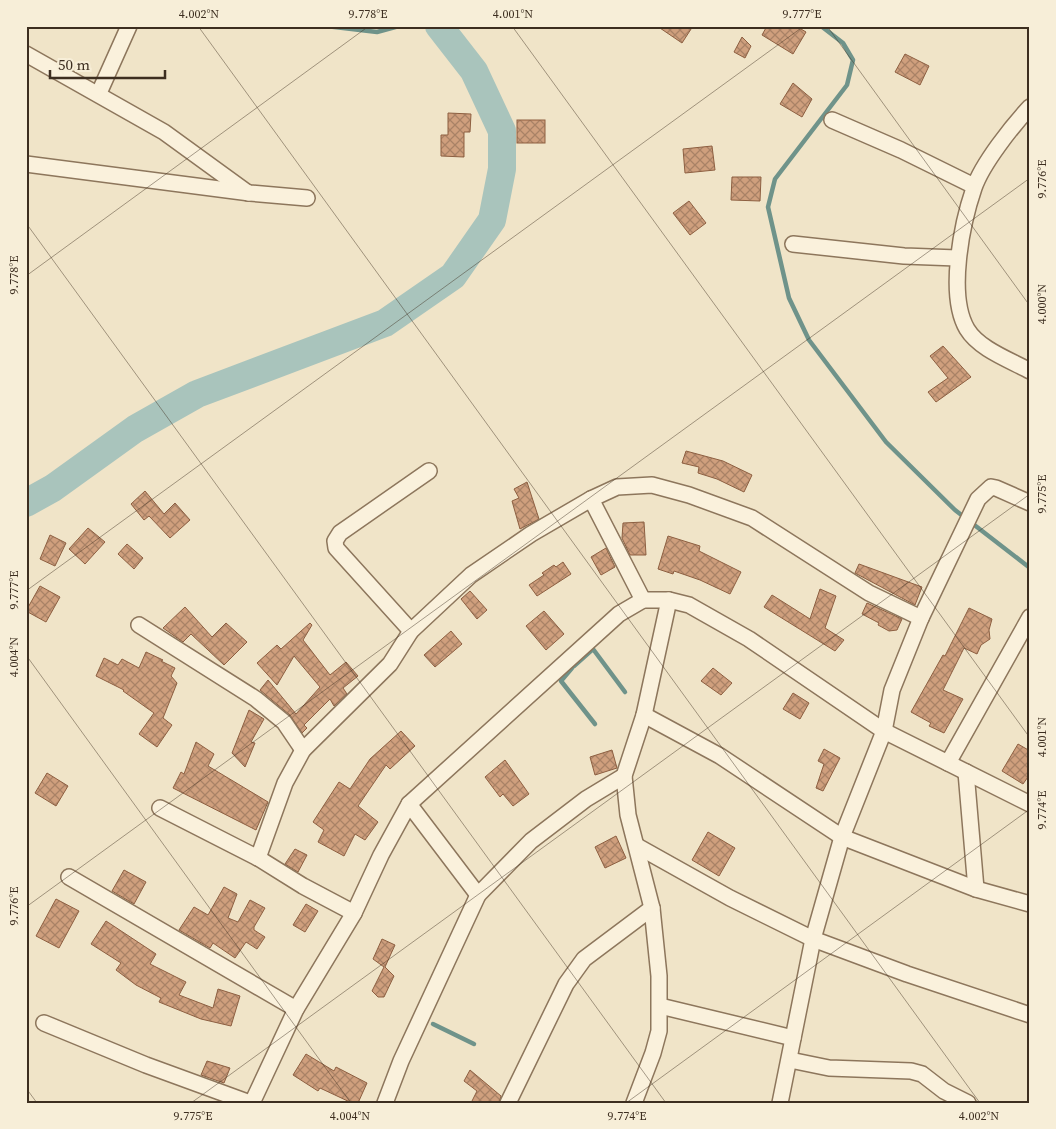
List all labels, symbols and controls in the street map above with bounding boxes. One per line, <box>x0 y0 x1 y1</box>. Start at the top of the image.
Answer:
text: 4.002°N <box>179 6 219 22</box>
text: 9.778°E <box>349 6 387 22</box>
text: 4.001°N <box>493 6 533 22</box>
text: 9.777°E <box>783 6 821 22</box>
scale bar <box>50 48 165 80</box>
text: 50 m <box>58 54 90 75</box>
text: 9.776°E <box>1034 160 1050 198</box>
text: 9.778°E <box>6 256 22 294</box>
text: 4.000°N <box>1034 284 1050 324</box>
text: 9.775°E <box>1034 475 1050 513</box>
text: 9.777°E <box>6 571 22 609</box>
text: 4.004°N <box>6 637 22 677</box>
text: 4.001°N <box>1034 717 1050 757</box>
text: 9.774°E <box>1034 791 1050 829</box>
text: 9.776°E <box>6 887 22 925</box>
text: 9.775°E <box>174 1108 212 1124</box>
text: 4.004°N <box>330 1108 370 1124</box>
text: 9.774°E <box>608 1108 646 1124</box>
text: 4.002°N <box>959 1108 999 1124</box>

